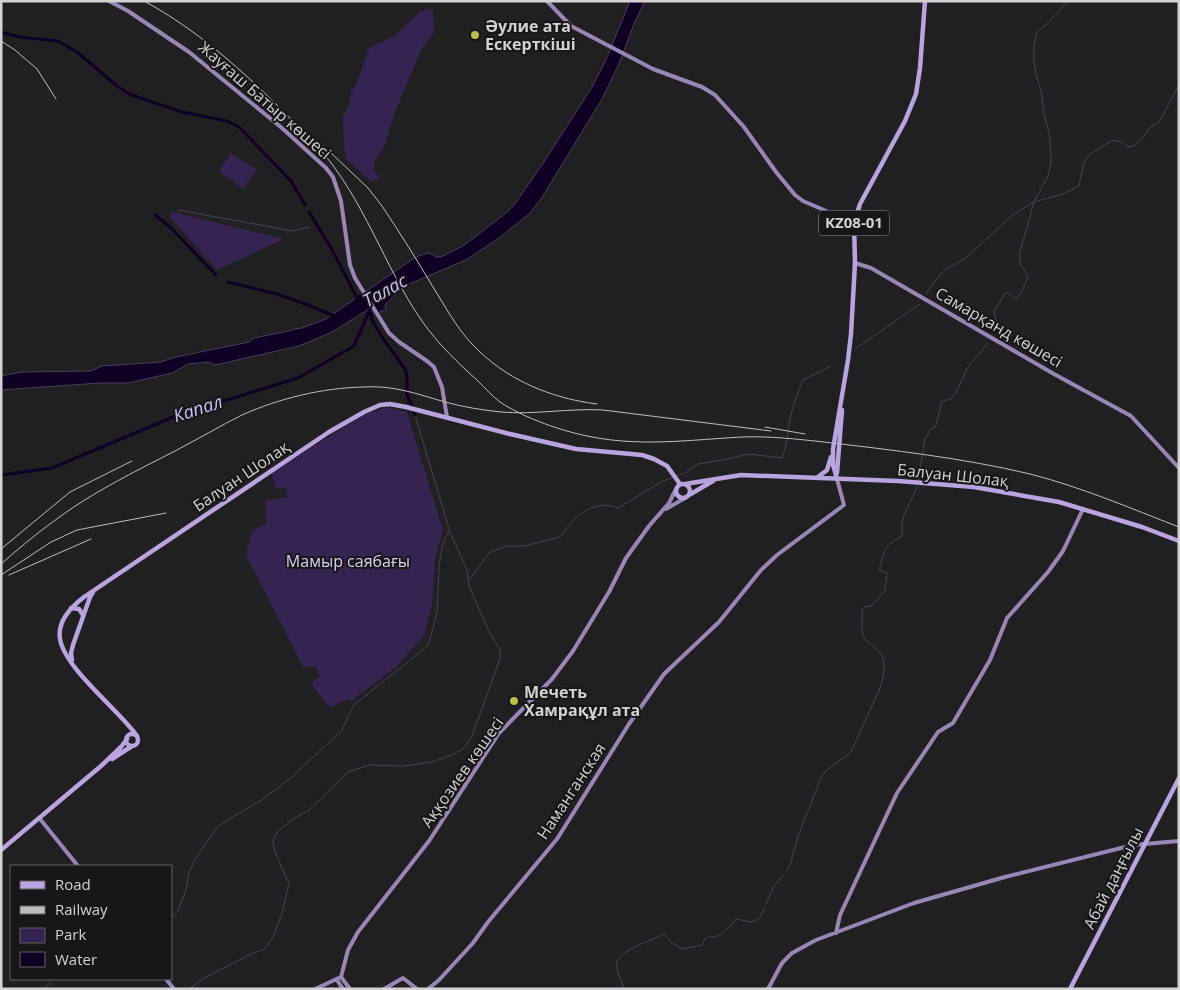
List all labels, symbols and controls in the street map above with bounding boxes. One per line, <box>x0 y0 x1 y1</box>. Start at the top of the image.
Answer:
place label: Әулие ата Ескерткіші <box>485 15 576 55</box>
marker: Әулие ата Ескерткіші <box>469 29 481 41</box>
street label: Жауғаш Батыр көшесі <box>194 36 336 164</box>
road number: KZ08-01 <box>819 210 889 236</box>
water label: Талас <box>358 268 412 312</box>
street label: Самарқанд көшесі <box>931 282 1067 372</box>
water label: Капал <box>170 389 226 427</box>
street label: Балуан Шолақ <box>188 435 294 516</box>
street label: Балуан Шолақ <box>896 458 1010 492</box>
park label: Мамыр саябағы <box>286 550 410 572</box>
place label: Мечеть Хамрақұл ата <box>524 681 640 721</box>
marker: Мечеть Хамрақұл ата <box>508 695 520 707</box>
street label: Аққозиев көшесі <box>416 712 508 832</box>
street label: Наманганская <box>532 738 610 844</box>
street label: Абай даңғылы <box>1078 823 1148 933</box>
legend <box>10 865 172 980</box>
text: Road <box>55 874 91 894</box>
text: Railway <box>55 899 108 919</box>
text: Park <box>55 924 86 944</box>
text: Water <box>55 949 97 969</box>

